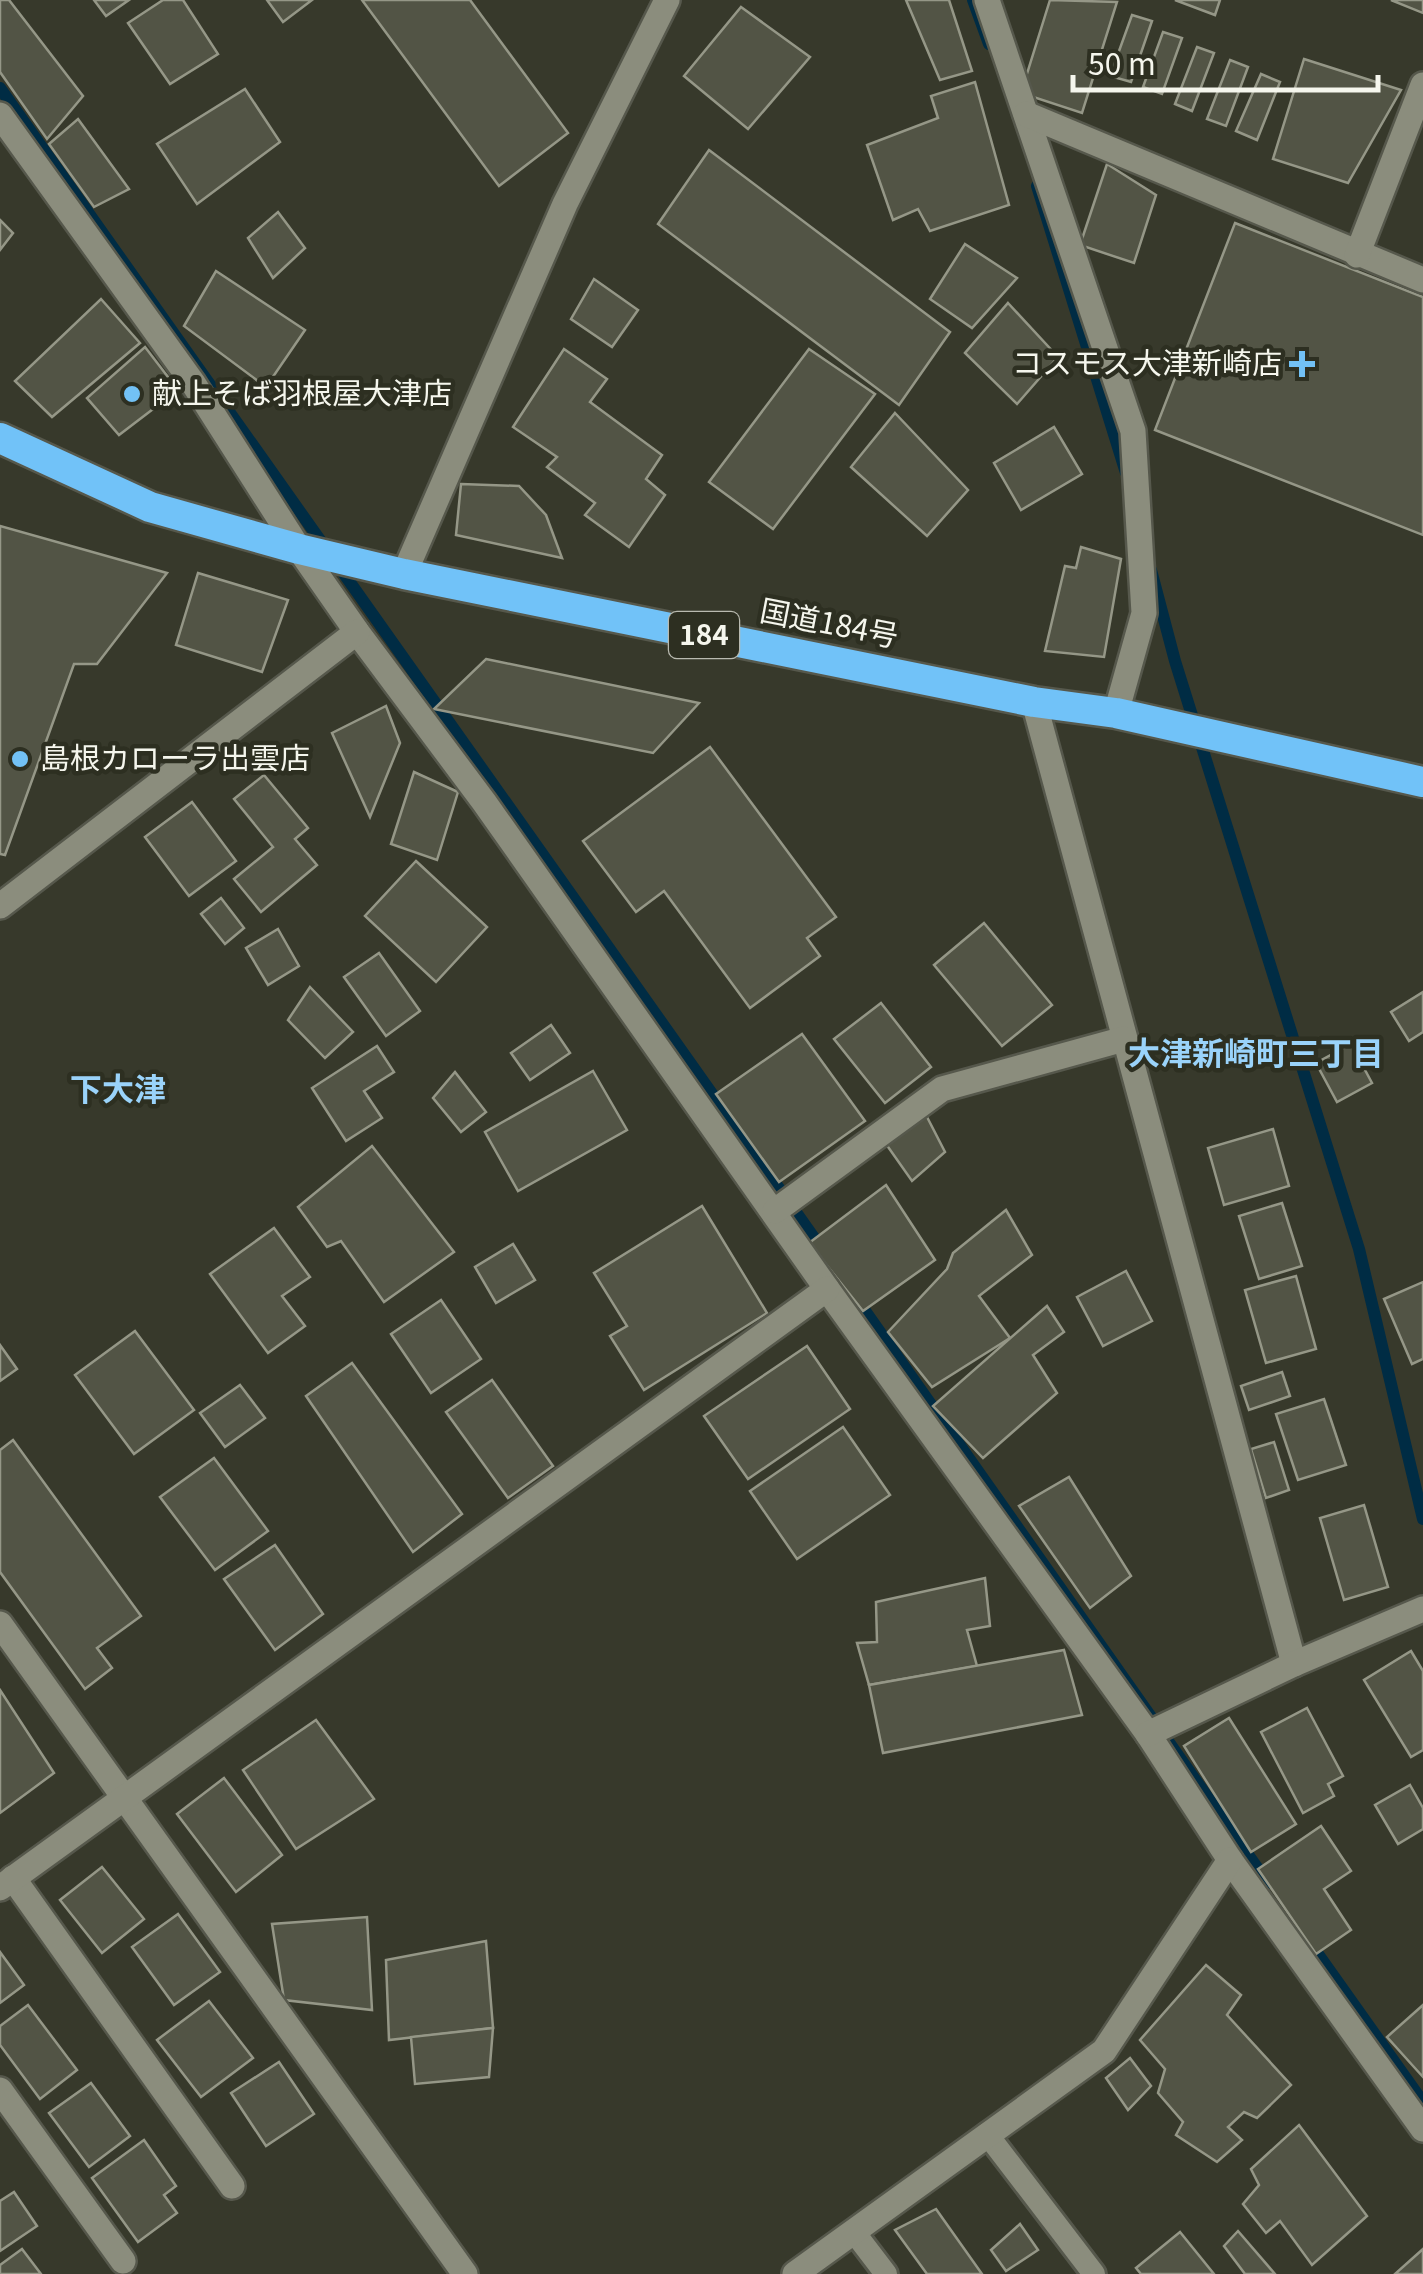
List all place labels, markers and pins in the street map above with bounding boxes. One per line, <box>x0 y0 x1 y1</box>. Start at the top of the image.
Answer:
place label: コスモス大津新崎店 <box>1012 339 1282 383</box>
marker: コスモス大津新崎店 <box>1291 353 1313 375</box>
place label: 献上そば羽根屋大津店 <box>152 369 452 413</box>
marker: 献上そば羽根屋大津店 <box>121 383 143 405</box>
place label: 島根カローラ出雲店 <box>40 734 310 778</box>
marker: 島根カローラ出雲店 <box>9 748 31 770</box>

